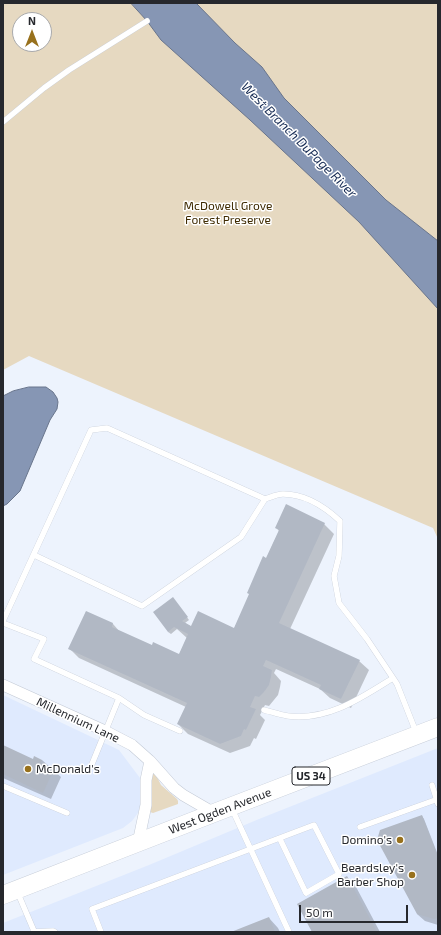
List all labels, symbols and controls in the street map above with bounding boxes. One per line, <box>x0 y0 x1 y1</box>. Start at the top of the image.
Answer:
north arrow <box>12 12 52 52</box>
text: N <box>28 14 36 27</box>
water label: West Branch DuPage River <box>238 79 360 201</box>
park label: McDowell Grove Forest Preserve <box>184 199 272 227</box>
street label: Millennium Lane <box>34 694 122 746</box>
place label: McDonald's <box>36 762 100 776</box>
marker: McDonald's <box>23 764 33 774</box>
road number: US 34 <box>292 767 330 785</box>
street label: West Ogden Avenue <box>167 785 273 837</box>
place label: Domino's <box>342 833 392 847</box>
marker: Domino's <box>395 835 405 845</box>
place label: Beardsley's Barber Shop <box>337 861 404 889</box>
marker: Beardsley's Barber Shop <box>407 870 417 880</box>
scale bar <box>301 897 410 923</box>
text: 50 m <box>306 905 333 919</box>

